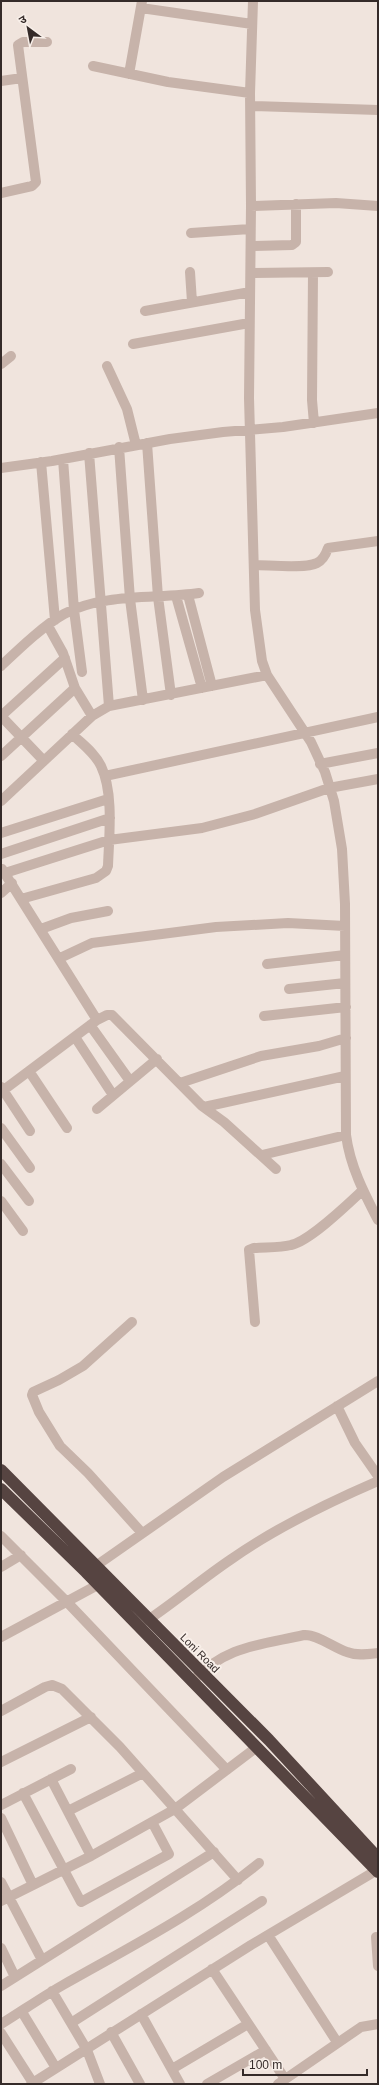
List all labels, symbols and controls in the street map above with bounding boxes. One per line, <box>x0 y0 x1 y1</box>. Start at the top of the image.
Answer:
north arrow <box>8 8 48 48</box>
text: उ <box>17 12 29 26</box>
street label: Loni Road <box>178 1631 222 1675</box>
scale bar <box>243 2051 367 2077</box>
text: 100 m <box>249 2058 282 2072</box>

